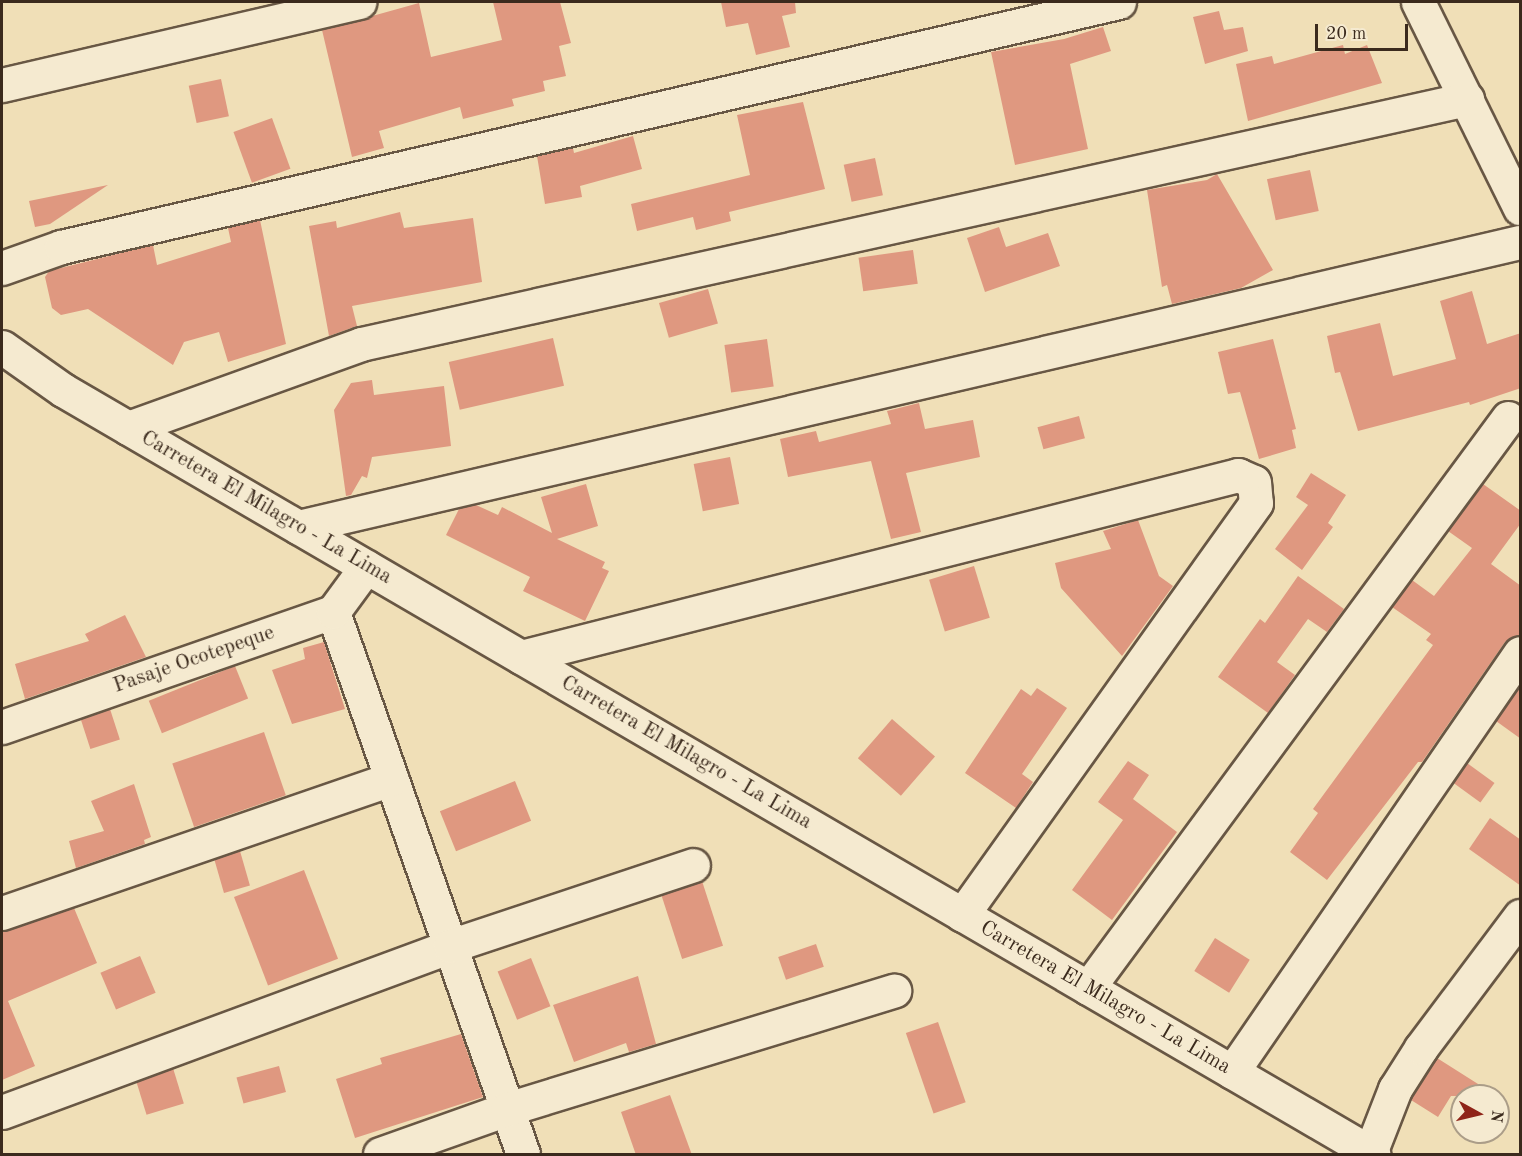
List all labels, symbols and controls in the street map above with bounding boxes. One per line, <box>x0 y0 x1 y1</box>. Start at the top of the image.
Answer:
scale bar <box>1318 12 1411 50</box>
text: 20 m <box>1326 25 1366 43</box>
street label: Carretera El Milagro - La Lima <box>136 426 396 590</box>
street label: Pasaje Ocotepeque <box>110 621 278 699</box>
street label: Carretera El Milagro - La Lima <box>556 671 816 835</box>
street label: Carretera El Milagro - La Lima <box>975 916 1235 1080</box>
north arrow <box>1450 1084 1510 1144</box>
text: N <box>1487 1109 1505 1123</box>

